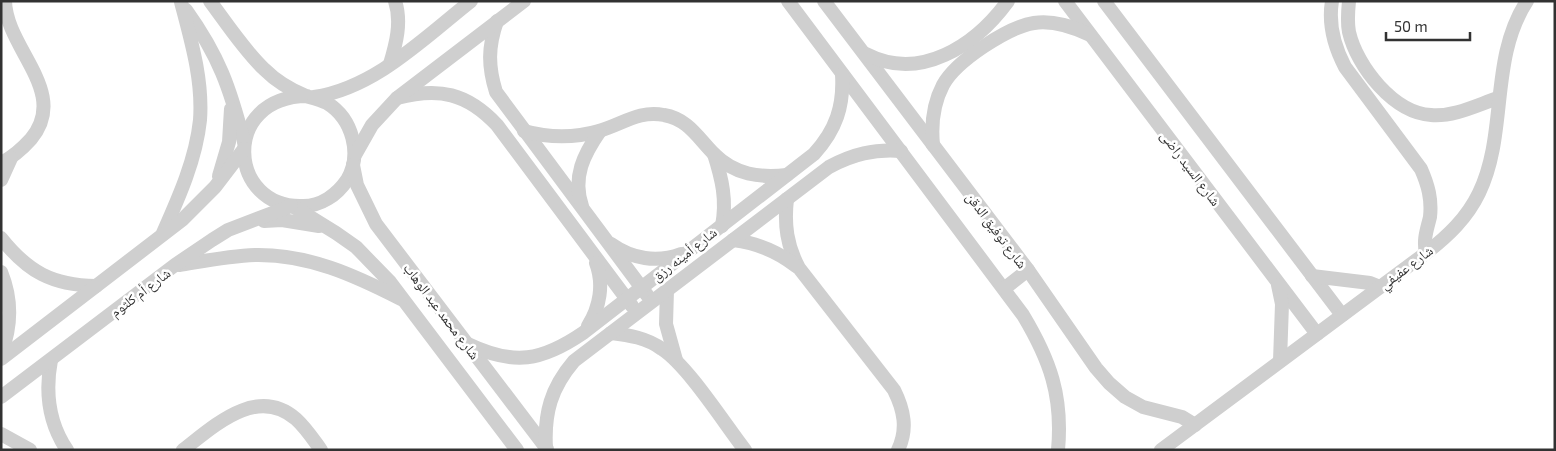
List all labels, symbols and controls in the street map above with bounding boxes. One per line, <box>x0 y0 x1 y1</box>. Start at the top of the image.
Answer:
scale bar <box>1386 10 1470 42</box>
text: 50 m <box>1394 17 1428 35</box>
street label: شارع السيد راضى <box>1156 127 1225 210</box>
street label: شارع توفيق الدقن <box>961 188 1031 273</box>
street label: شارع أمينه رزق <box>648 223 721 286</box>
street label: شارع عفيفي <box>1376 241 1438 295</box>
street label: شارع محمد عبد الوهاب <box>399 259 484 364</box>
street label: شارع أم كلثوم <box>107 264 175 322</box>

